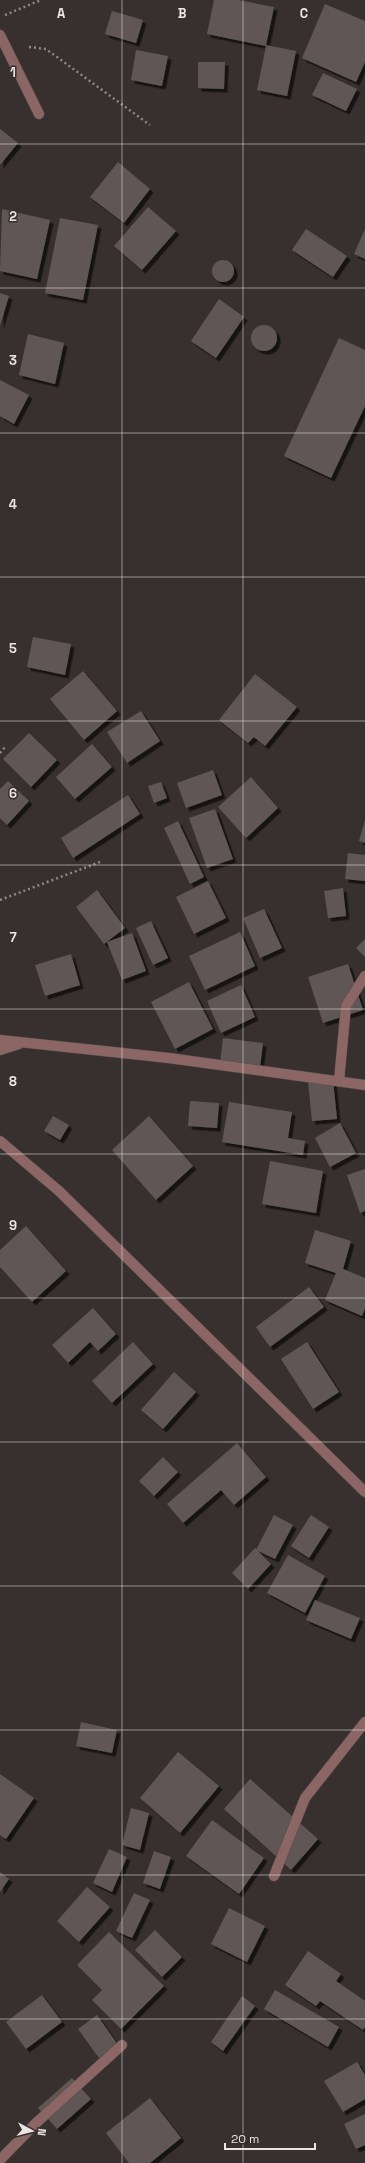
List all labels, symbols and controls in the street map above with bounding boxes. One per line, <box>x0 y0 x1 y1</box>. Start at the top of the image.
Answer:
text: A <box>57 5 66 22</box>
text: B <box>178 5 187 22</box>
text: C <box>300 5 308 22</box>
text: 1 <box>10 64 16 81</box>
text: 2 <box>9 208 17 225</box>
text: 3 <box>9 352 17 369</box>
text: 4 <box>9 496 17 513</box>
text: 5 <box>9 640 17 657</box>
text: 6 <box>9 785 17 802</box>
text: 7 <box>9 929 17 946</box>
text: 8 <box>9 1073 17 1090</box>
text: 9 <box>9 1217 17 1234</box>
north arrow <box>12 2111 52 2151</box>
scale bar <box>225 2125 315 2151</box>
text: N <box>35 2128 49 2137</box>
text: 20 m <box>231 2131 259 2147</box>

